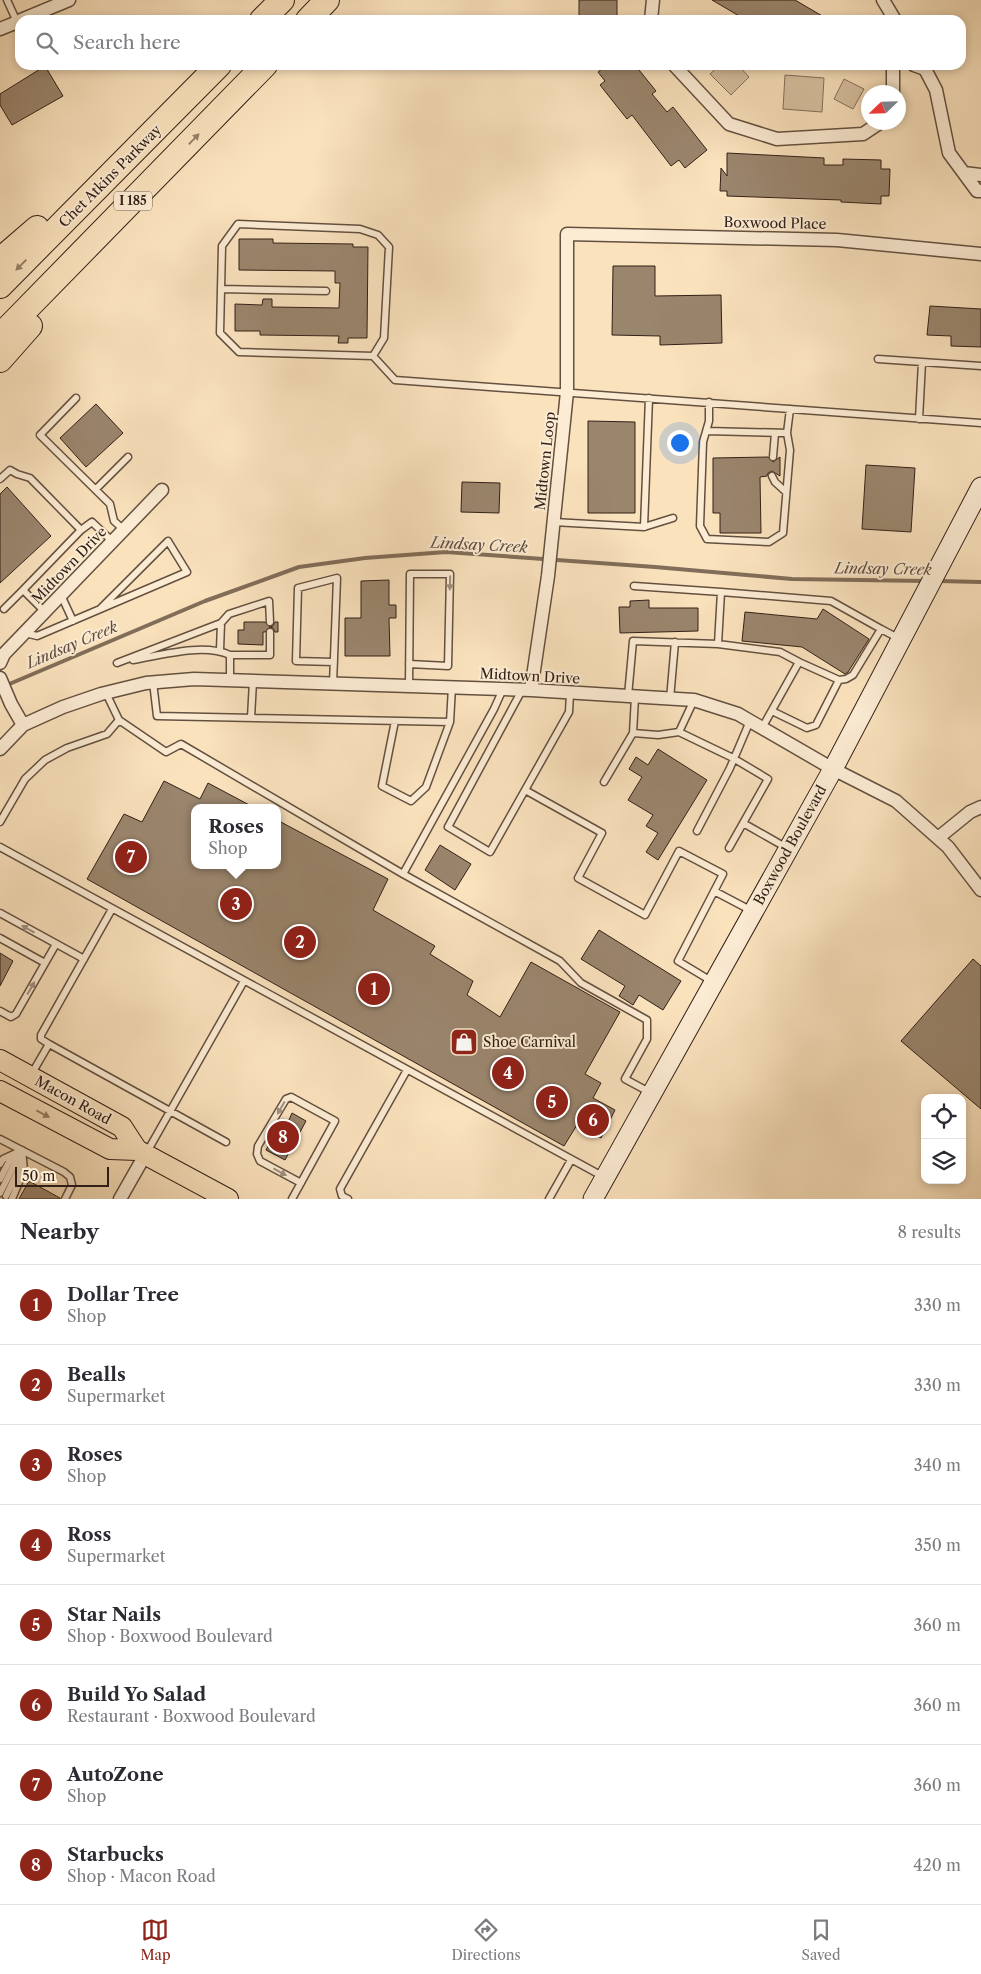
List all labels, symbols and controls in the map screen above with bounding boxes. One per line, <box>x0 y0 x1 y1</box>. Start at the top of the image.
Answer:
search box <box>15 15 966 70</box>
icon: search <box>33 29 61 57</box>
text: Search here <box>73 31 181 54</box>
north arrow <box>861 85 906 130</box>
street label: Chet Atkins Parkway <box>55 121 165 231</box>
one-way arrow <box>188 133 200 145</box>
road number: I 185 <box>114 192 152 210</box>
street label: Boxwood Place <box>723 213 827 233</box>
one-way arrow <box>15 258 27 270</box>
street label: Midtown Loop <box>531 411 559 511</box>
your location <box>667 430 693 456</box>
street label: Midtown Drive <box>28 522 110 607</box>
water label: Lindsay Creek <box>429 532 528 557</box>
water label: Lindsay Creek <box>833 558 932 579</box>
one-way arrow <box>446 575 454 591</box>
water label: Lindsay Creek <box>22 617 120 673</box>
street label: Midtown Drive <box>479 664 581 688</box>
street label: Boxwood Boulevard <box>750 781 831 908</box>
popup <box>191 804 281 869</box>
text: Roses <box>208 815 264 838</box>
pin: 7 <box>115 838 147 876</box>
text: Shop <box>208 838 248 858</box>
pin: 3 <box>220 885 252 923</box>
pin: 2 <box>284 923 316 961</box>
one-way arrow <box>22 924 35 933</box>
pin: 1 <box>358 970 390 1008</box>
one-way arrow <box>27 980 35 995</box>
shop icon: Shoe Carnival <box>449 1027 479 1057</box>
place label: Shoe Carnival <box>483 1033 576 1051</box>
pin: 4 <box>492 1054 524 1092</box>
street label: Macon Road <box>32 1072 115 1129</box>
pin: 5 <box>536 1083 568 1121</box>
map controls <box>921 1094 966 1184</box>
button: locate <box>921 1094 966 1139</box>
pin: 6 <box>577 1101 609 1139</box>
one-way arrow <box>276 1102 285 1115</box>
one-way arrow <box>36 1110 50 1118</box>
pin: 8 <box>267 1118 299 1156</box>
button: layers <box>921 1139 966 1184</box>
scale bar <box>15 1164 109 1187</box>
text: 50 m <box>22 1167 55 1185</box>
one-way arrow <box>273 1168 288 1176</box>
text: Nearby <box>20 1219 99 1244</box>
text: 8 results <box>898 1222 961 1242</box>
text: Dollar Tree <box>67 1283 179 1306</box>
text: 1 <box>32 1295 40 1315</box>
text: 330 m <box>914 1295 961 1315</box>
text: Shop <box>67 1306 106 1326</box>
text: Bealls <box>67 1363 126 1386</box>
text: 2 <box>31 1375 41 1395</box>
text: 330 m <box>914 1375 961 1395</box>
text: Supermarket <box>67 1386 165 1406</box>
text: Roses <box>67 1443 123 1466</box>
text: 3 <box>31 1455 41 1475</box>
text: 340 m <box>914 1455 961 1475</box>
text: Shop <box>67 1466 106 1486</box>
text: Ross <box>67 1523 111 1546</box>
text: 4 <box>31 1535 41 1555</box>
text: 350 m <box>914 1535 961 1555</box>
text: Supermarket <box>67 1546 165 1566</box>
text: Star Nails <box>67 1603 161 1626</box>
text: 5 <box>32 1615 40 1635</box>
text: 360 m <box>914 1615 961 1635</box>
text: Shop · Boxwood Boulevard <box>67 1626 273 1646</box>
text: Build Yo Salad <box>67 1683 206 1706</box>
text: 6 <box>31 1695 41 1715</box>
text: 360 m <box>914 1695 961 1715</box>
text: Restaurant · Boxwood Boulevard <box>67 1706 316 1726</box>
text: AutoZone <box>67 1763 164 1786</box>
text: 7 <box>32 1775 40 1795</box>
text: 360 m <box>914 1775 961 1795</box>
text: Shop <box>67 1786 106 1806</box>
text: Starbucks <box>67 1843 164 1866</box>
text: 8 <box>31 1855 41 1875</box>
text: 420 m <box>913 1855 961 1875</box>
text: Shop · Macon Road <box>67 1866 216 1886</box>
tab: Map <box>140 1916 171 1964</box>
tab: Directions <box>451 1916 521 1964</box>
tab: Saved <box>802 1916 840 1964</box>

